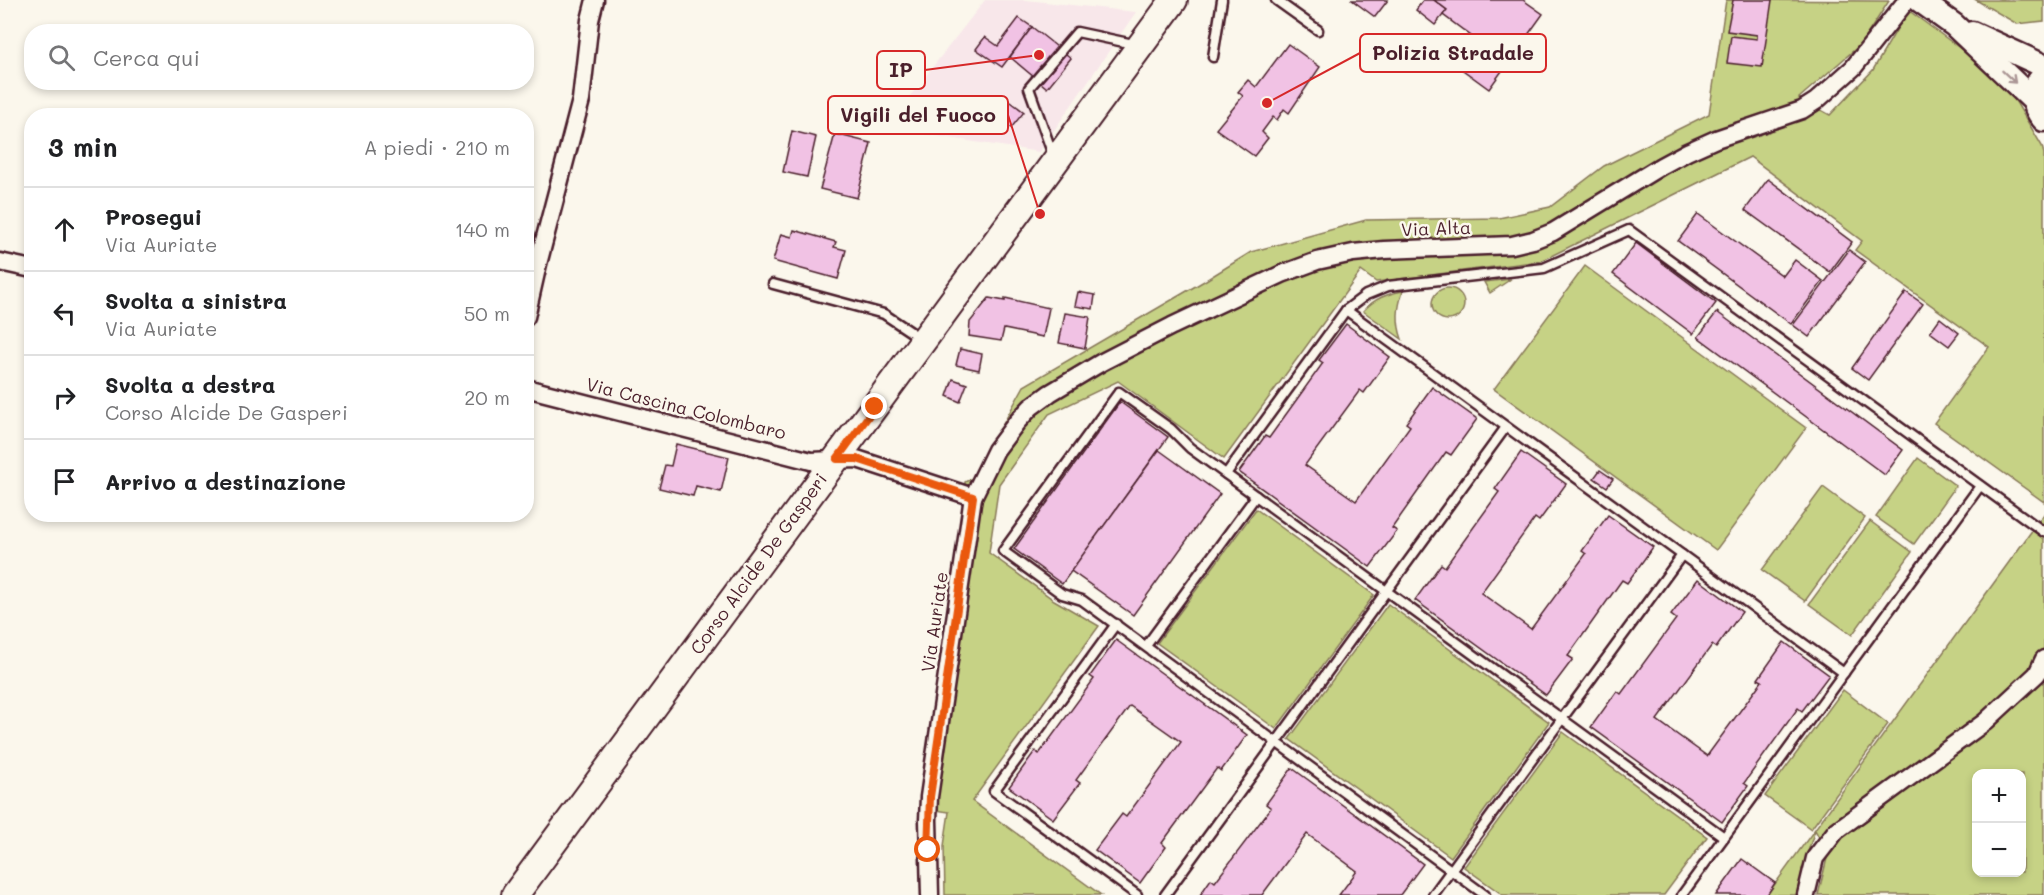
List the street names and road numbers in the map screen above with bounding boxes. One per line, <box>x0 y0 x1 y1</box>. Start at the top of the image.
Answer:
street label: Via Alta <box>1400 215 1471 241</box>
street label: Via Cascina Colombaro <box>584 372 789 445</box>
street label: Corso Alcide De Gasperi <box>684 468 832 659</box>
street label: Via Auriate <box>915 570 953 674</box>

